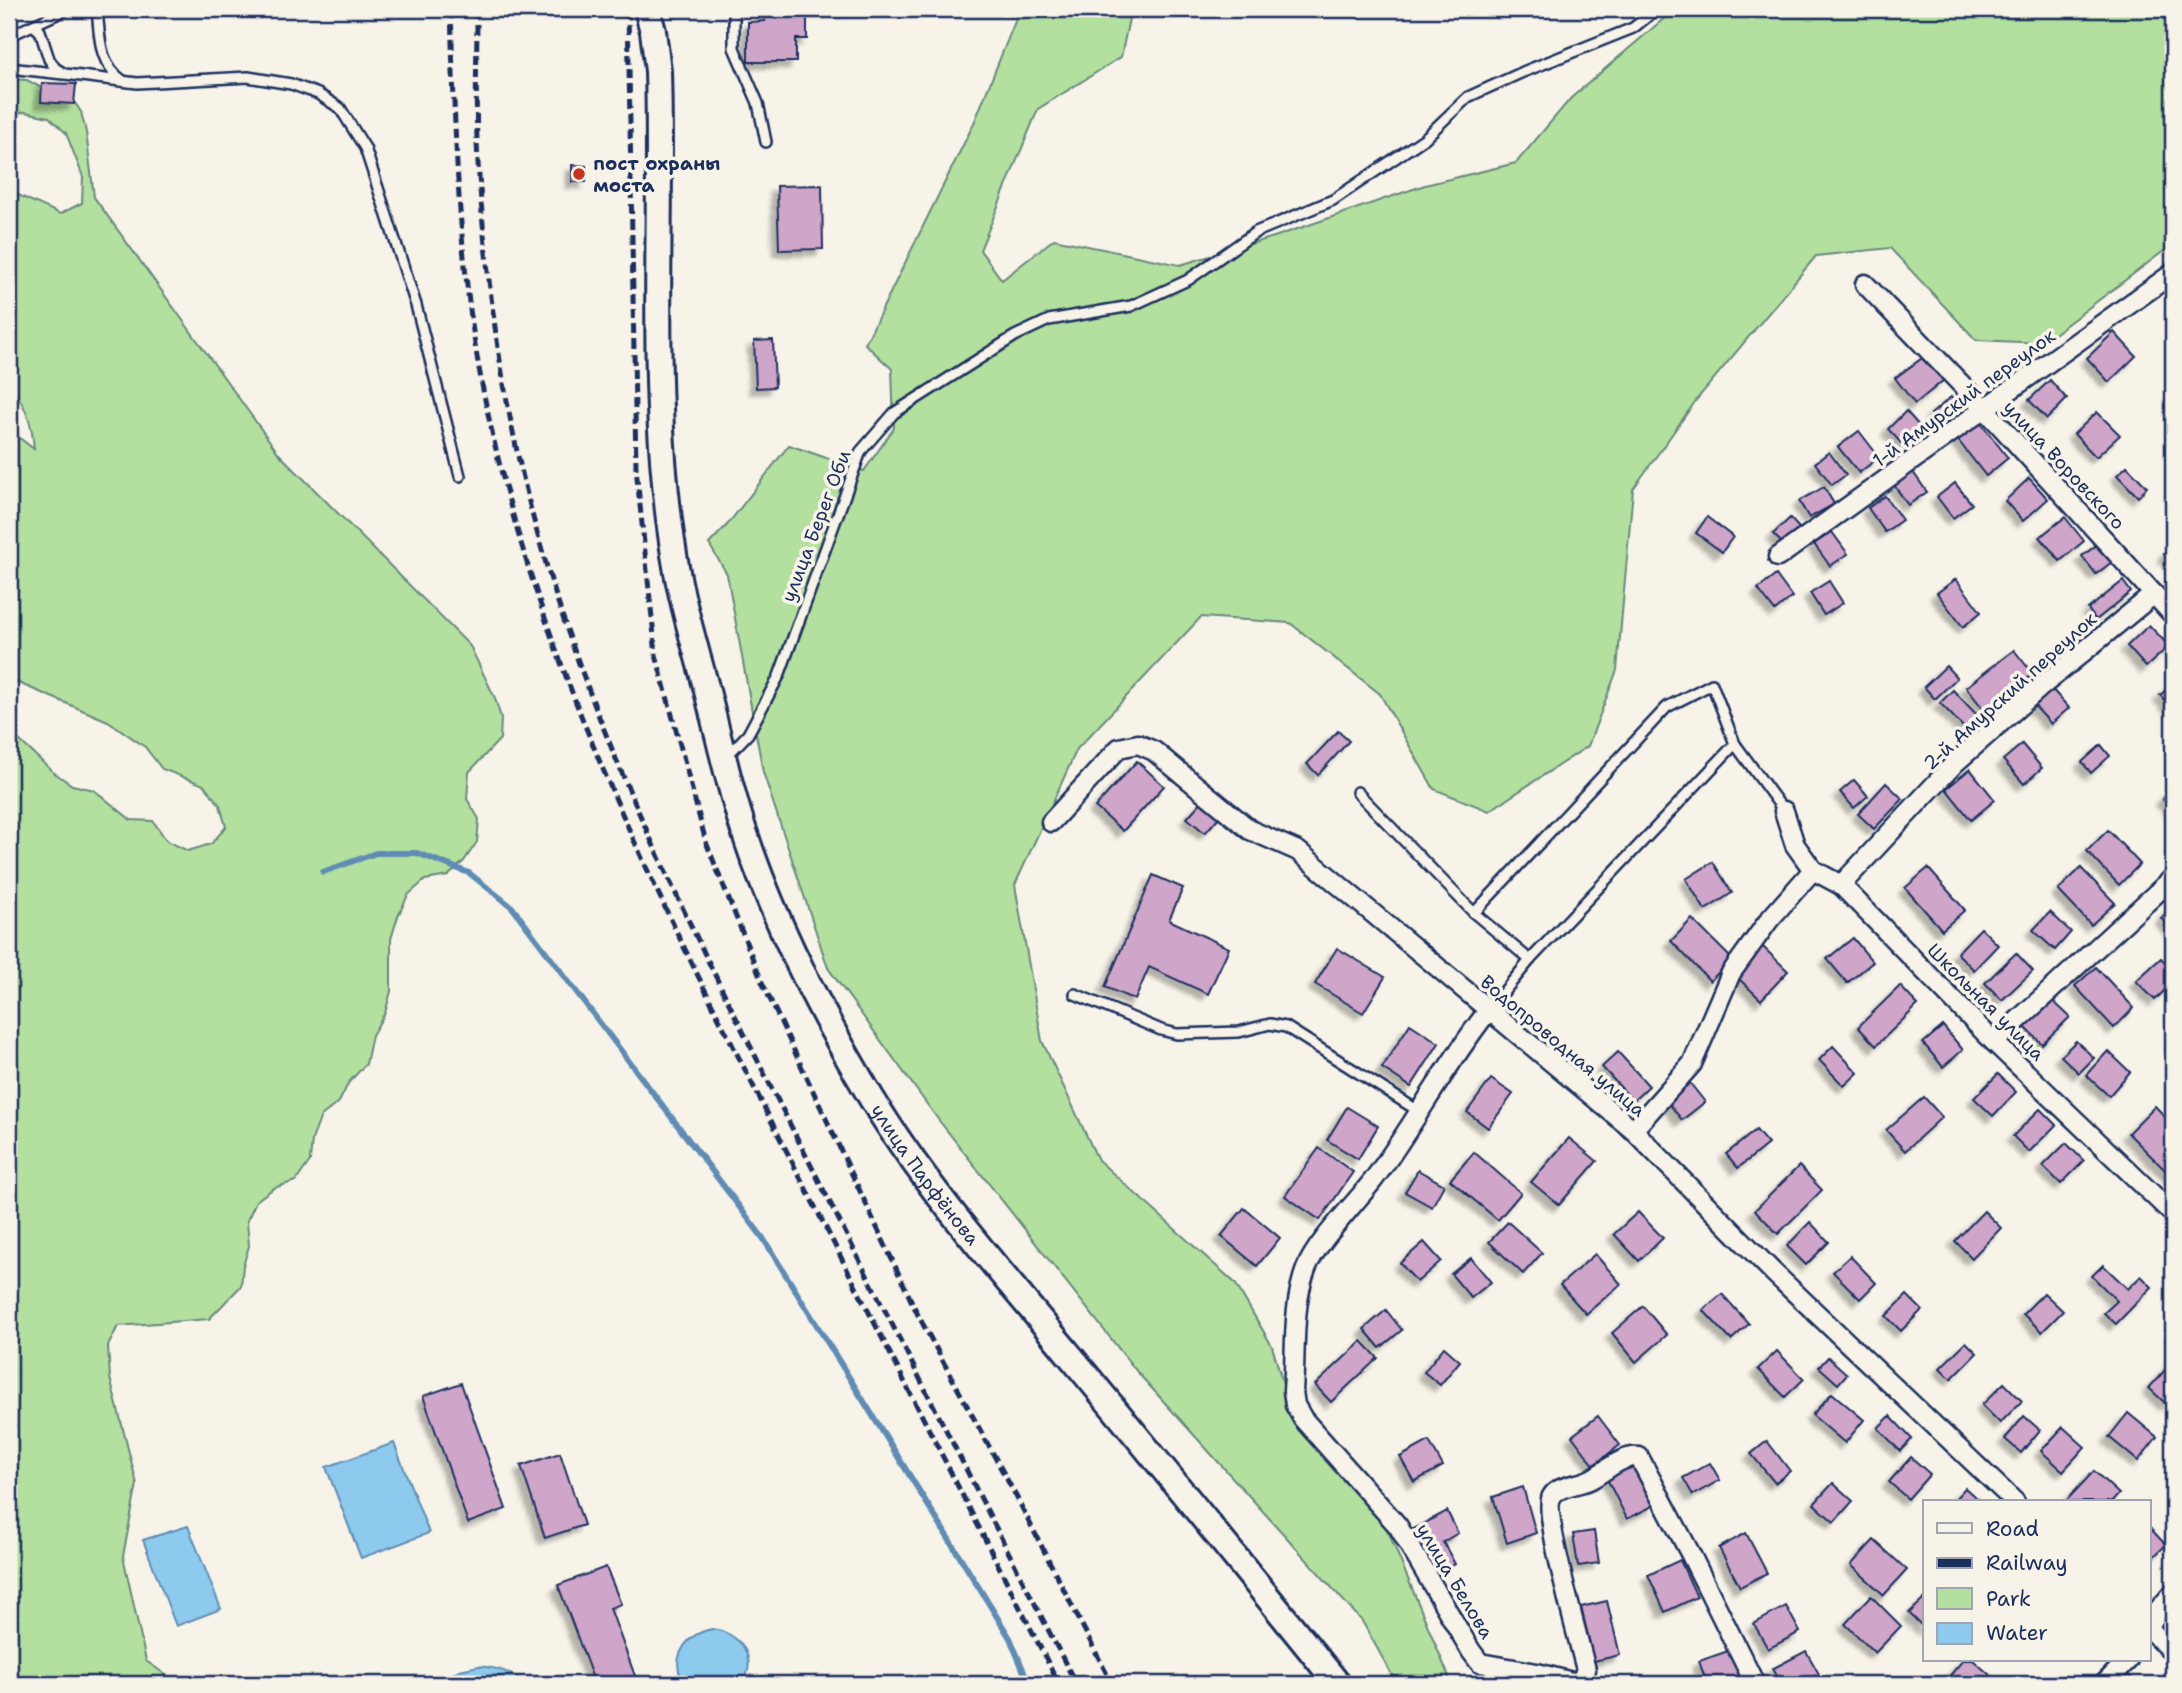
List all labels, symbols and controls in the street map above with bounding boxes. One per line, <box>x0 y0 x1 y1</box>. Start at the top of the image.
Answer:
place label: пост охраны моста <box>593 151 720 198</box>
marker: пост охраны моста <box>571 166 587 182</box>
street label: 1-й Амурский переулок <box>1868 323 2060 473</box>
street label: улица Воровского <box>1998 395 2130 535</box>
street label: улица Берег Оби <box>776 446 856 606</box>
street label: 2-й Амурский переулок <box>1918 607 2102 775</box>
street label: Школьная улица <box>1922 938 2050 1066</box>
street label: Водопроводная улица <box>1475 970 1651 1123</box>
street label: улица Парфёнова <box>866 1099 986 1250</box>
legend <box>1923 1500 2150 1662</box>
text: Road <box>1986 1515 2039 1543</box>
street label: улица Белова <box>1411 1519 1499 1644</box>
text: Railway <box>1986 1549 2068 1577</box>
text: Park <box>1986 1585 2031 1613</box>
text: Water <box>1986 1619 2048 1647</box>

